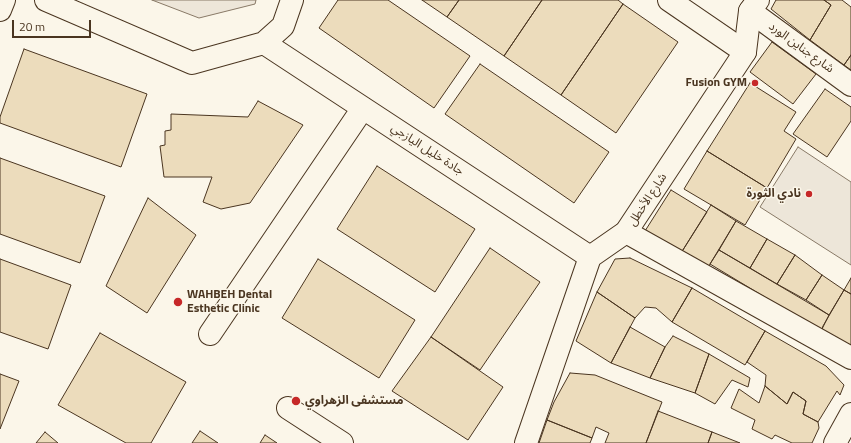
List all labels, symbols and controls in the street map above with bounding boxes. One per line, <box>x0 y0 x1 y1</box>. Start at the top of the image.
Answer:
scale bar <box>14 12 93 38</box>
text: 20 m <box>19 17 45 36</box>
street label: شارع جناين الورد <box>766 20 836 76</box>
place label: Fusion GYM <box>686 76 747 90</box>
marker: Fusion GYM <box>750 78 760 88</box>
street label: جادة خليل اليازجي <box>388 121 466 179</box>
street label: شارع الأخطل <box>626 171 670 229</box>
place label: نادي الثورة <box>747 187 801 201</box>
marker: نادي الثورة <box>804 189 814 199</box>
place label: WAHBEH Dental Esthetic Clinic <box>187 288 272 316</box>
marker: WAHBEH Dental Esthetic Clinic <box>172 296 184 308</box>
place label: مستشفى الزهراوي <box>305 394 404 408</box>
marker: مستشفى الزهراوي <box>290 395 302 407</box>

